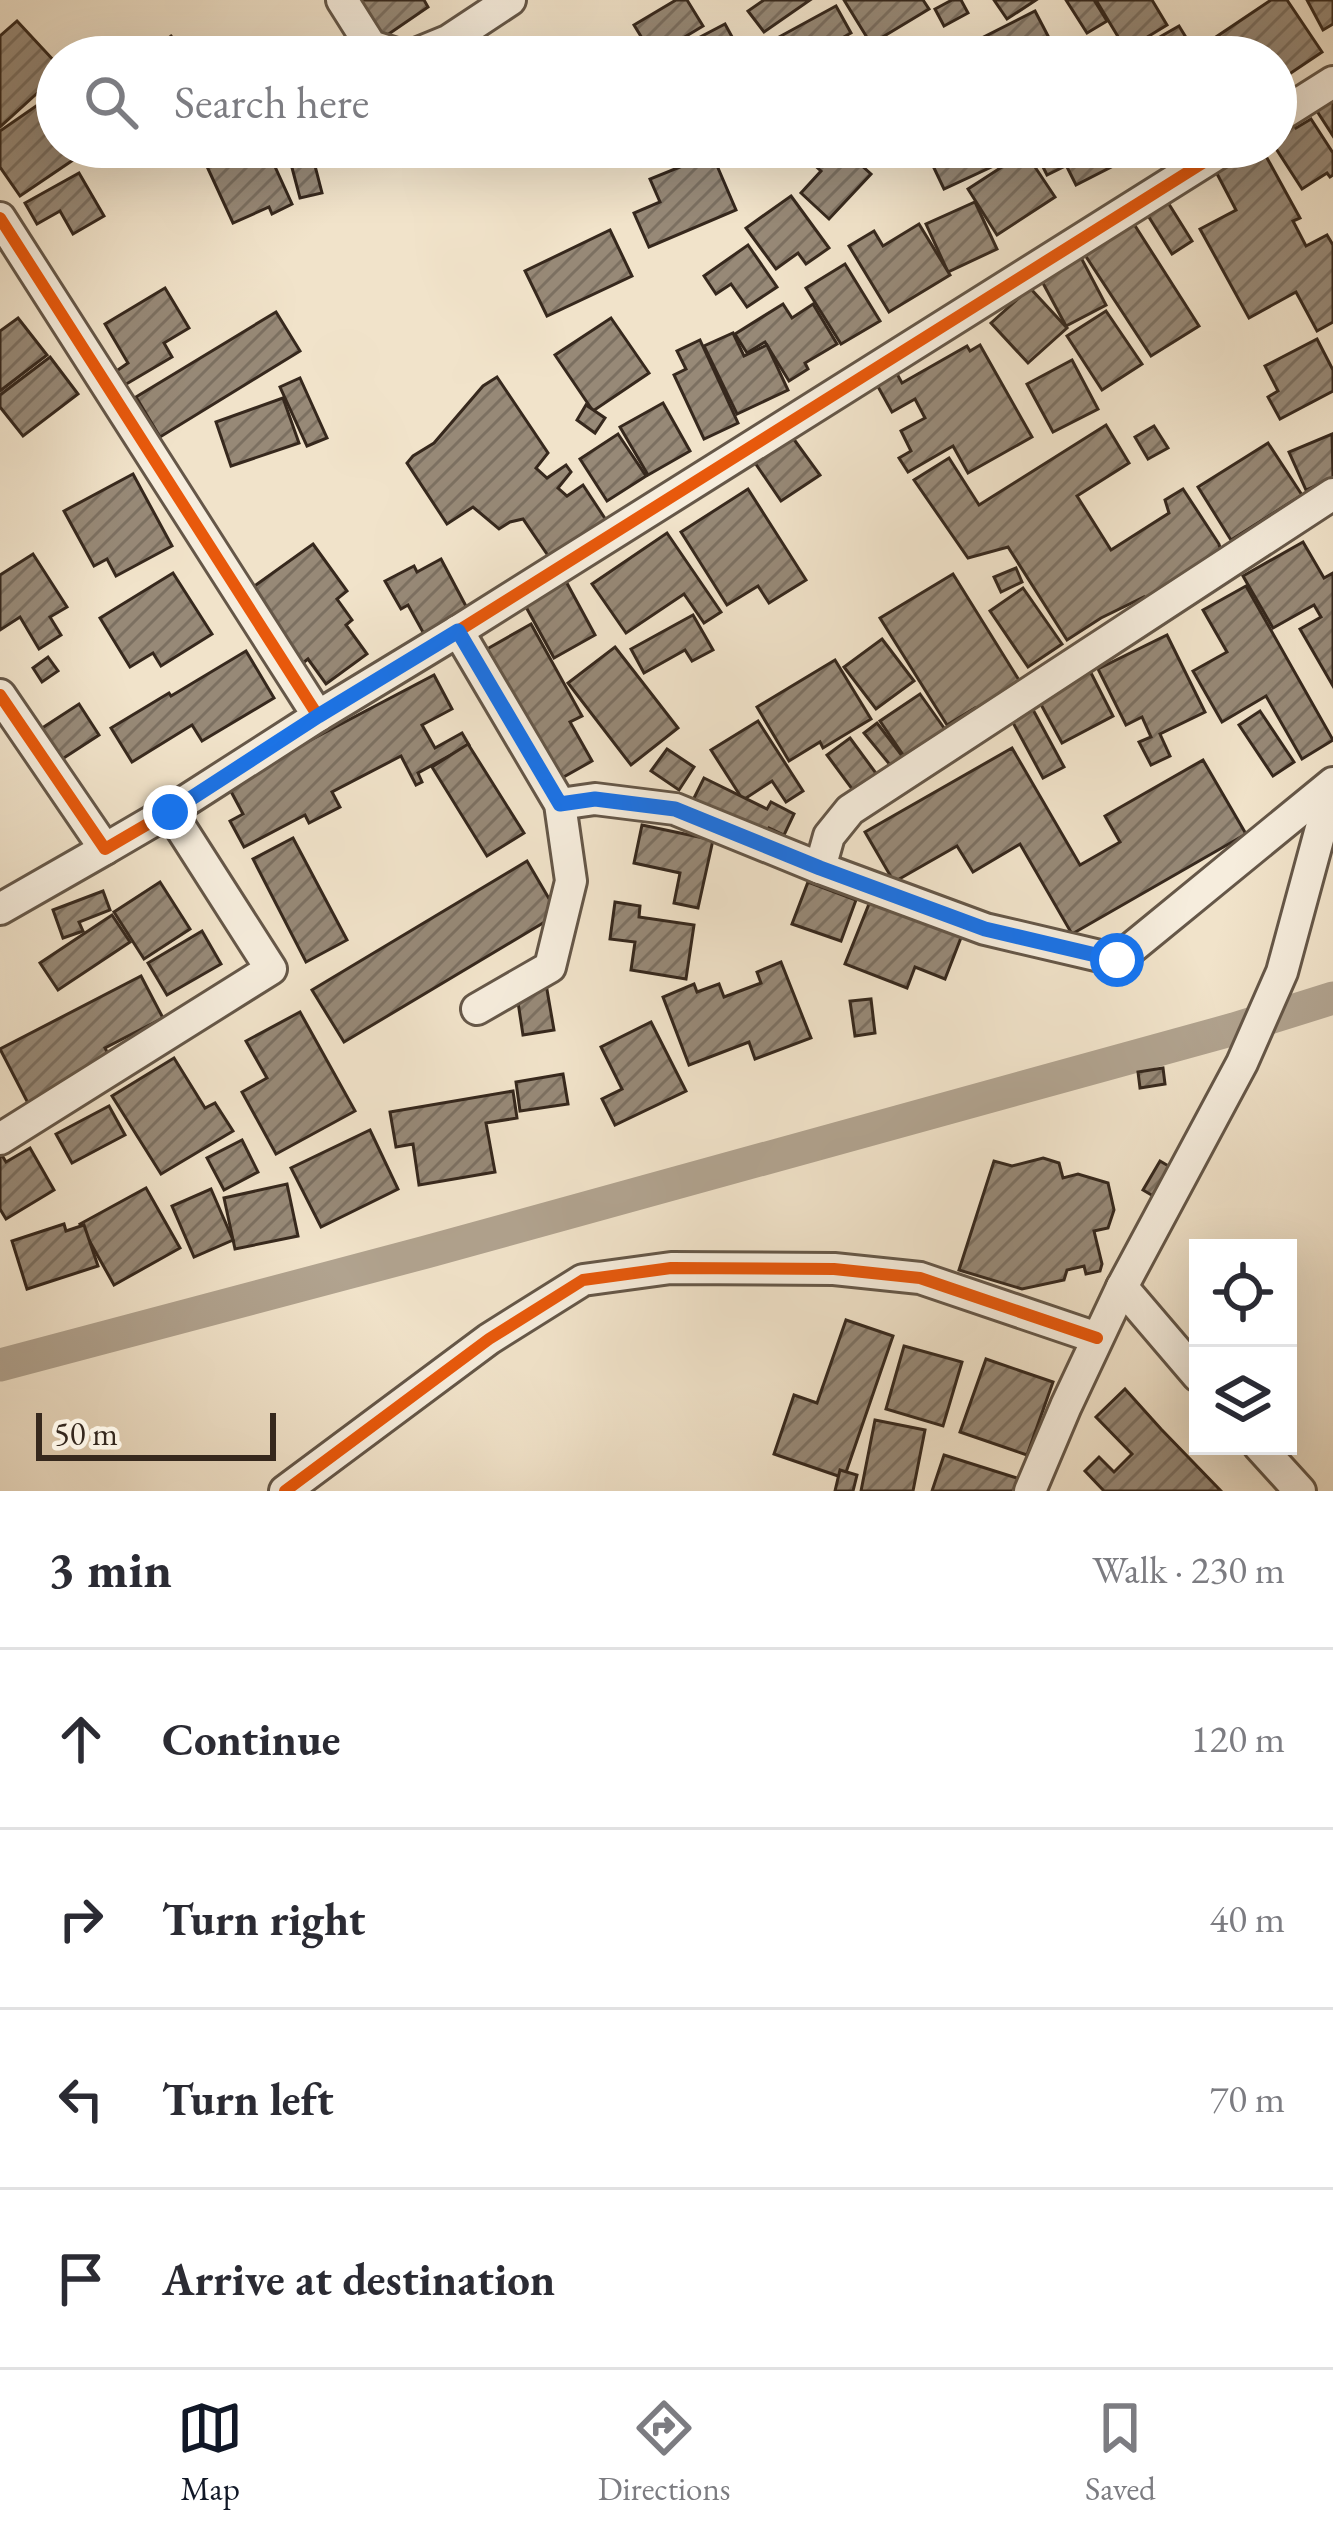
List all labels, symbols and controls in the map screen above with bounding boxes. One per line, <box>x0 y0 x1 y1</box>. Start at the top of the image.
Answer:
search box <box>36 36 1297 168</box>
icon: search <box>78 69 144 135</box>
text: Search here <box>174 73 369 131</box>
route end <box>143 785 197 839</box>
route start <box>1090 933 1144 987</box>
map controls <box>1189 1239 1297 1455</box>
button: locate <box>1189 1239 1297 1347</box>
button: layers <box>1189 1347 1297 1455</box>
scale bar <box>36 1407 276 1460</box>
text: 50 m <box>54 1412 118 1455</box>
text: 3 min <box>48 1536 172 1602</box>
text: Walk · 230 m <box>1092 1544 1285 1595</box>
icon: ahead <box>48 1706 114 1772</box>
text: Continue <box>162 1710 340 1768</box>
text: 120 m <box>1191 1713 1285 1764</box>
icon: right <box>48 1886 114 1952</box>
text: Turn right <box>162 1890 365 1948</box>
text: 40 m <box>1209 1893 1285 1944</box>
icon: left <box>48 2066 114 2132</box>
text: Turn left <box>162 2070 334 2128</box>
text: 70 m <box>1209 2073 1285 2124</box>
icon: arrive <box>48 2246 114 2312</box>
text: Arrive at destination <box>162 2250 555 2308</box>
tab: Map <box>177 2395 243 2510</box>
tab: Directions <box>598 2395 731 2510</box>
tab: Saved <box>1085 2395 1156 2510</box>

